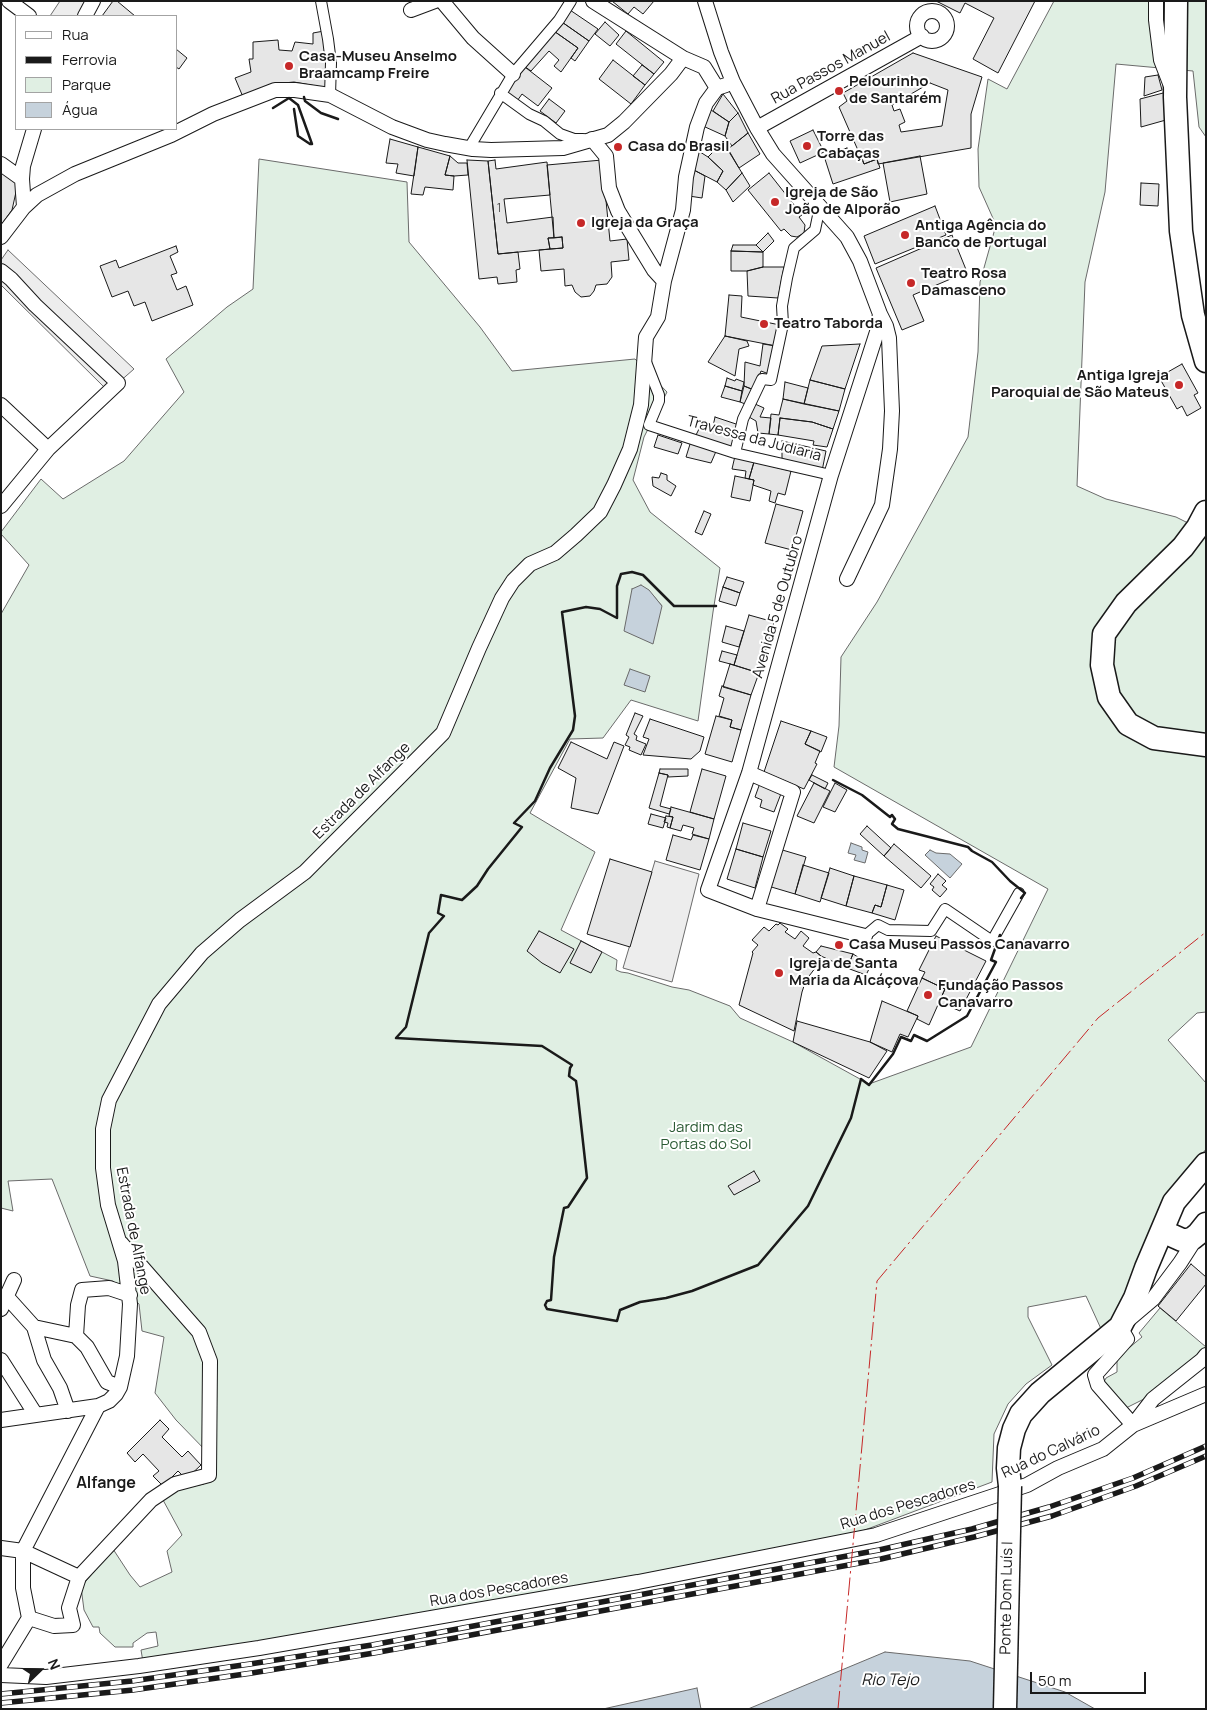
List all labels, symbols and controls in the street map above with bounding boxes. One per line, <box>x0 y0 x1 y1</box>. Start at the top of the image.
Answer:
legend <box>15 15 178 130</box>
text: Rua <box>62 24 89 45</box>
street label: Rua Passos Manuel <box>768 28 894 108</box>
place label: Casa-Museu Anselmo Braamcamp Freire <box>299 48 457 83</box>
text: Ferrovia <box>62 49 117 70</box>
marker: Casa-Museu Anselmo Braamcamp Freire <box>283 60 295 72</box>
place label: Pelourinho de Santarém <box>849 73 942 108</box>
text: Parque <box>62 74 111 95</box>
marker: Pelourinho de Santarém <box>833 85 845 97</box>
text: Água <box>62 99 98 120</box>
place label: Torre das Cabaças <box>817 128 884 163</box>
place label: Casa do Brasil <box>628 138 729 156</box>
marker: Torre das Cabaças <box>801 140 813 152</box>
marker: Casa do Brasil <box>612 141 624 153</box>
place label: Igreja de São João de Alporão <box>785 184 900 219</box>
marker: Igreja de São João de Alporão <box>769 196 781 208</box>
house number: 1 <box>497 202 501 216</box>
place label: Igreja da Graça <box>591 214 699 232</box>
marker: Igreja da Graça <box>575 217 587 229</box>
place label: Antiga Agência do Banco de Portugal <box>915 217 1047 252</box>
marker: Antiga Agência do Banco de Portugal <box>899 229 911 241</box>
place label: Teatro Rosa Damasceno <box>921 265 1007 300</box>
marker: Teatro Rosa Damasceno <box>905 277 917 289</box>
place label: Teatro Taborda <box>774 315 883 333</box>
marker: Teatro Taborda <box>758 318 770 330</box>
place label: Antiga Igreja Paroquial de São Mateus <box>991 367 1169 402</box>
marker: Antiga Igreja Paroquial de São Mateus <box>1173 379 1185 391</box>
street label: Travessa da Judiaria <box>685 412 823 466</box>
street label: Avenida 5 de Outubro <box>749 534 807 680</box>
street label: Estrada de Alfange <box>310 739 414 843</box>
place label: Casa Museu Passos Canavarro <box>849 936 1070 954</box>
marker: Casa Museu Passos Canavarro <box>833 939 845 951</box>
place label: Igreja de Santa Maria da Alcáçova <box>789 955 918 990</box>
marker: Igreja de Santa Maria da Alcáçova <box>773 967 785 979</box>
place label: Fundação Passos Canavarro <box>938 977 1063 1012</box>
marker: Fundação Passos Canavarro <box>922 989 934 1001</box>
park label: Jardim das Portas do Sol <box>661 1119 751 1154</box>
street label: Estrada de Alfange <box>112 1166 154 1296</box>
street label: Rua do Calvário <box>999 1421 1103 1483</box>
district label: Alfange <box>76 1474 136 1494</box>
street label: Rua dos Pescadores <box>838 1476 978 1534</box>
street label: Ponte Dom Luís I <box>997 1541 1017 1655</box>
street label: Rua dos Pescadores <box>428 1569 570 1611</box>
north arrow <box>15 1645 65 1695</box>
text: N <box>44 1656 65 1672</box>
scale bar <box>1032 1662 1148 1694</box>
text: 50 m <box>1038 1670 1072 1691</box>
water label: Rio Tejo <box>861 1671 919 1691</box>

